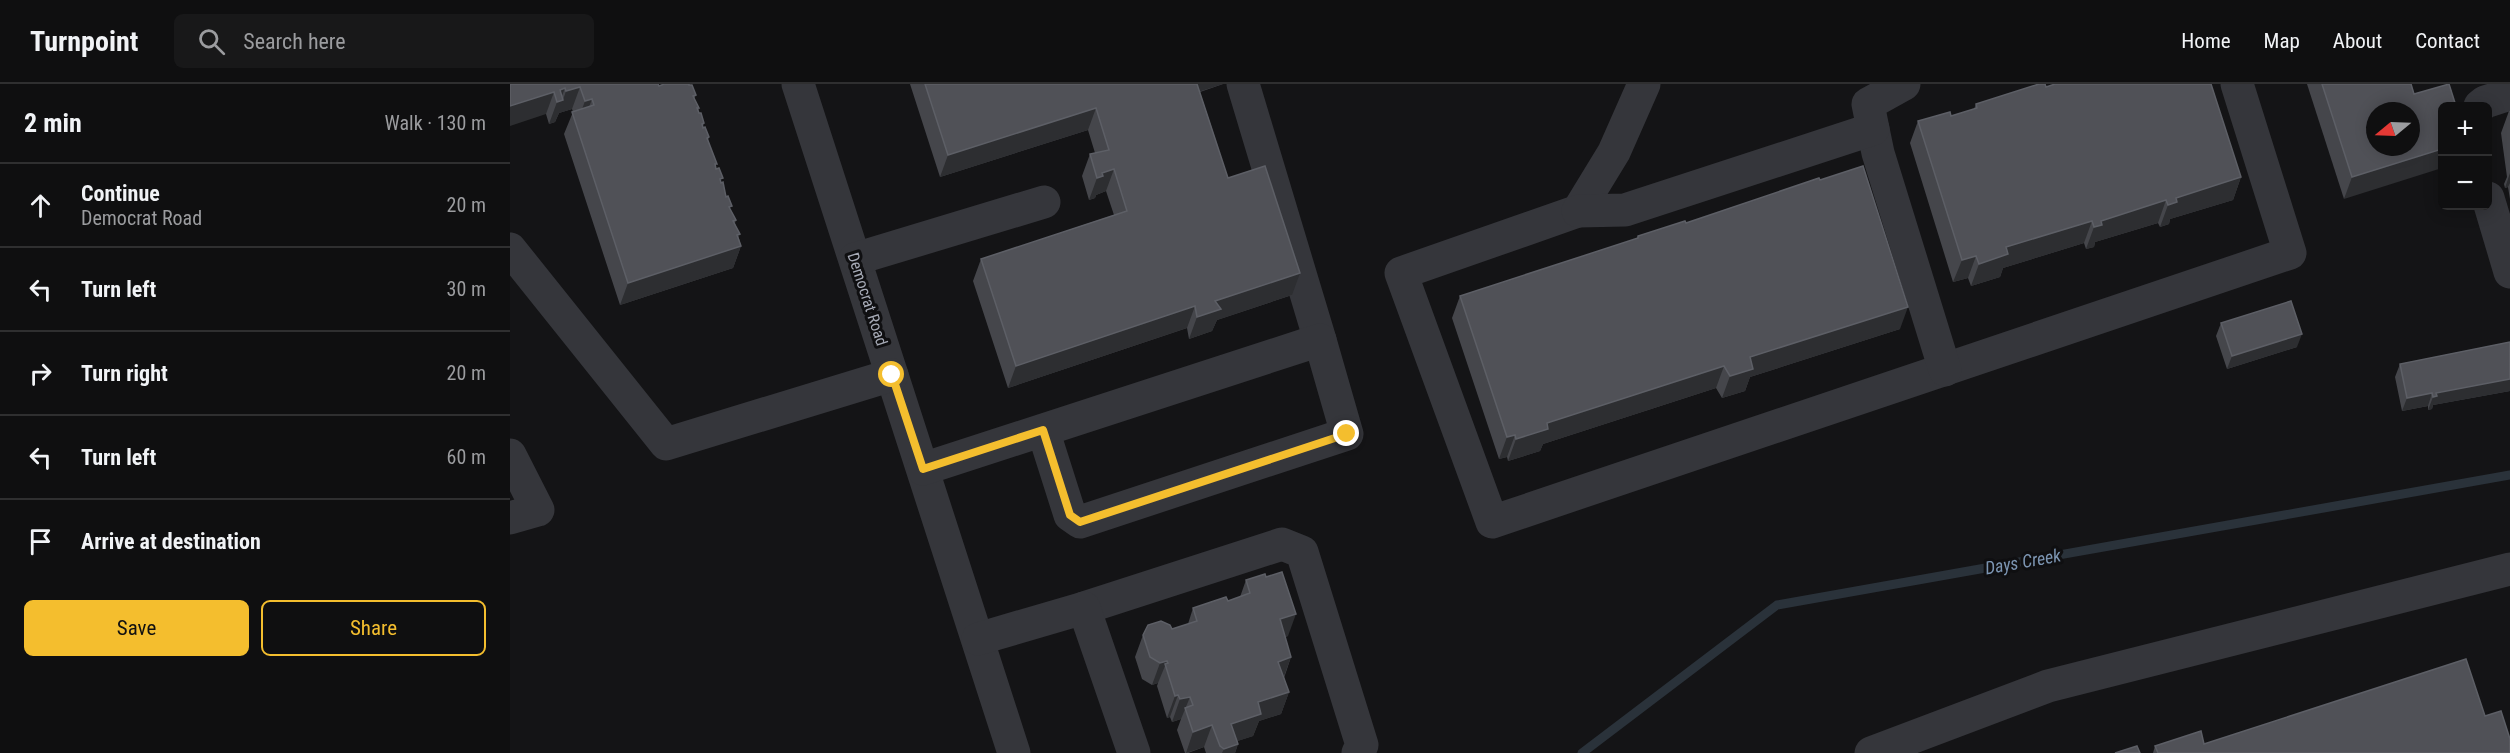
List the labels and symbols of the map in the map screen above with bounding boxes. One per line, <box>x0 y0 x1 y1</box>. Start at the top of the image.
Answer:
north arrow <box>2366 102 2420 156</box>
street label: Democrat Road <box>844 250 892 348</box>
route start <box>878 361 904 387</box>
route end <box>1333 420 1359 446</box>
water label: Days Creek <box>1983 544 2064 579</box>

